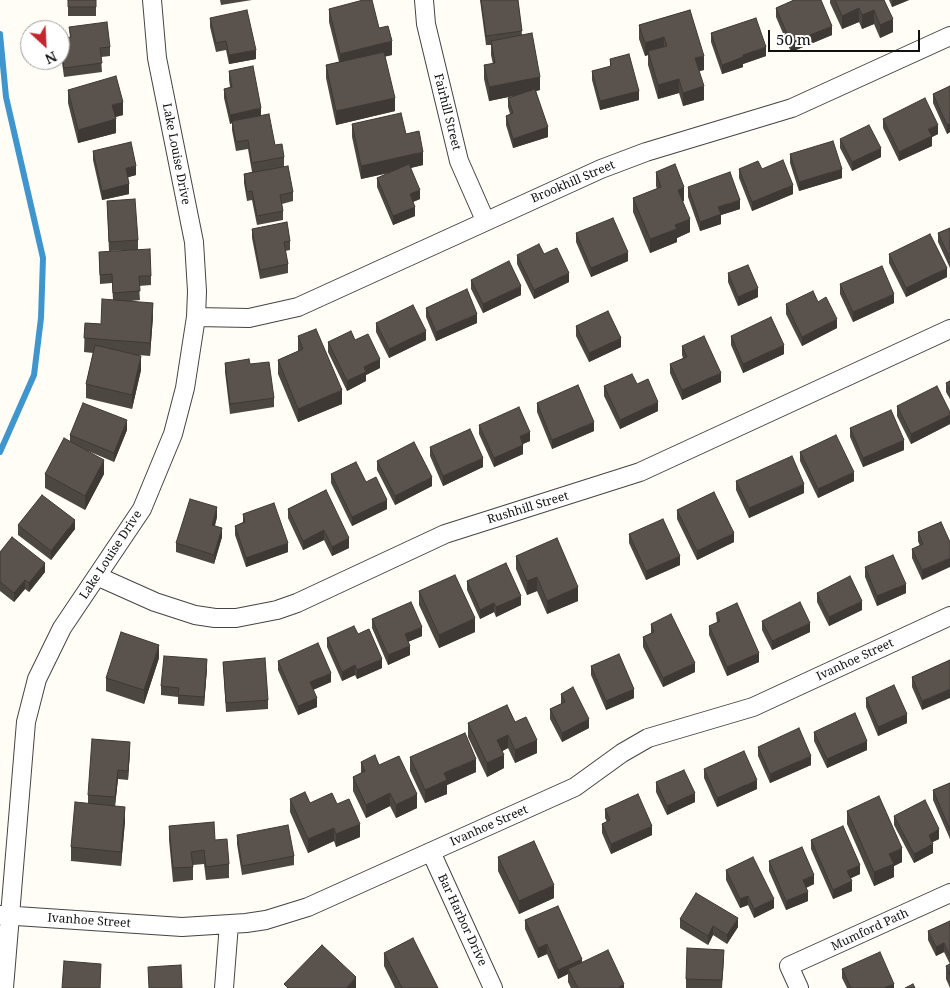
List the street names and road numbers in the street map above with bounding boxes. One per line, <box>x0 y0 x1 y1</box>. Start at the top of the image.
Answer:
street label: Fairhill Street <box>431 72 463 152</box>
street label: Lake Louise Drive <box>159 102 193 206</box>
street label: Brookhill Street <box>529 158 617 206</box>
street label: Rushhill Street <box>486 489 570 527</box>
street label: Lake Louise Drive <box>77 508 145 602</box>
street label: Ivanhoe Street <box>814 636 896 684</box>
street label: Ivanhoe Street <box>448 802 530 850</box>
street label: Bar Harbor Drive <box>434 872 490 968</box>
street label: Mumford Path <box>829 906 911 954</box>
street label: Ivanhoe Street <box>47 911 131 931</box>

